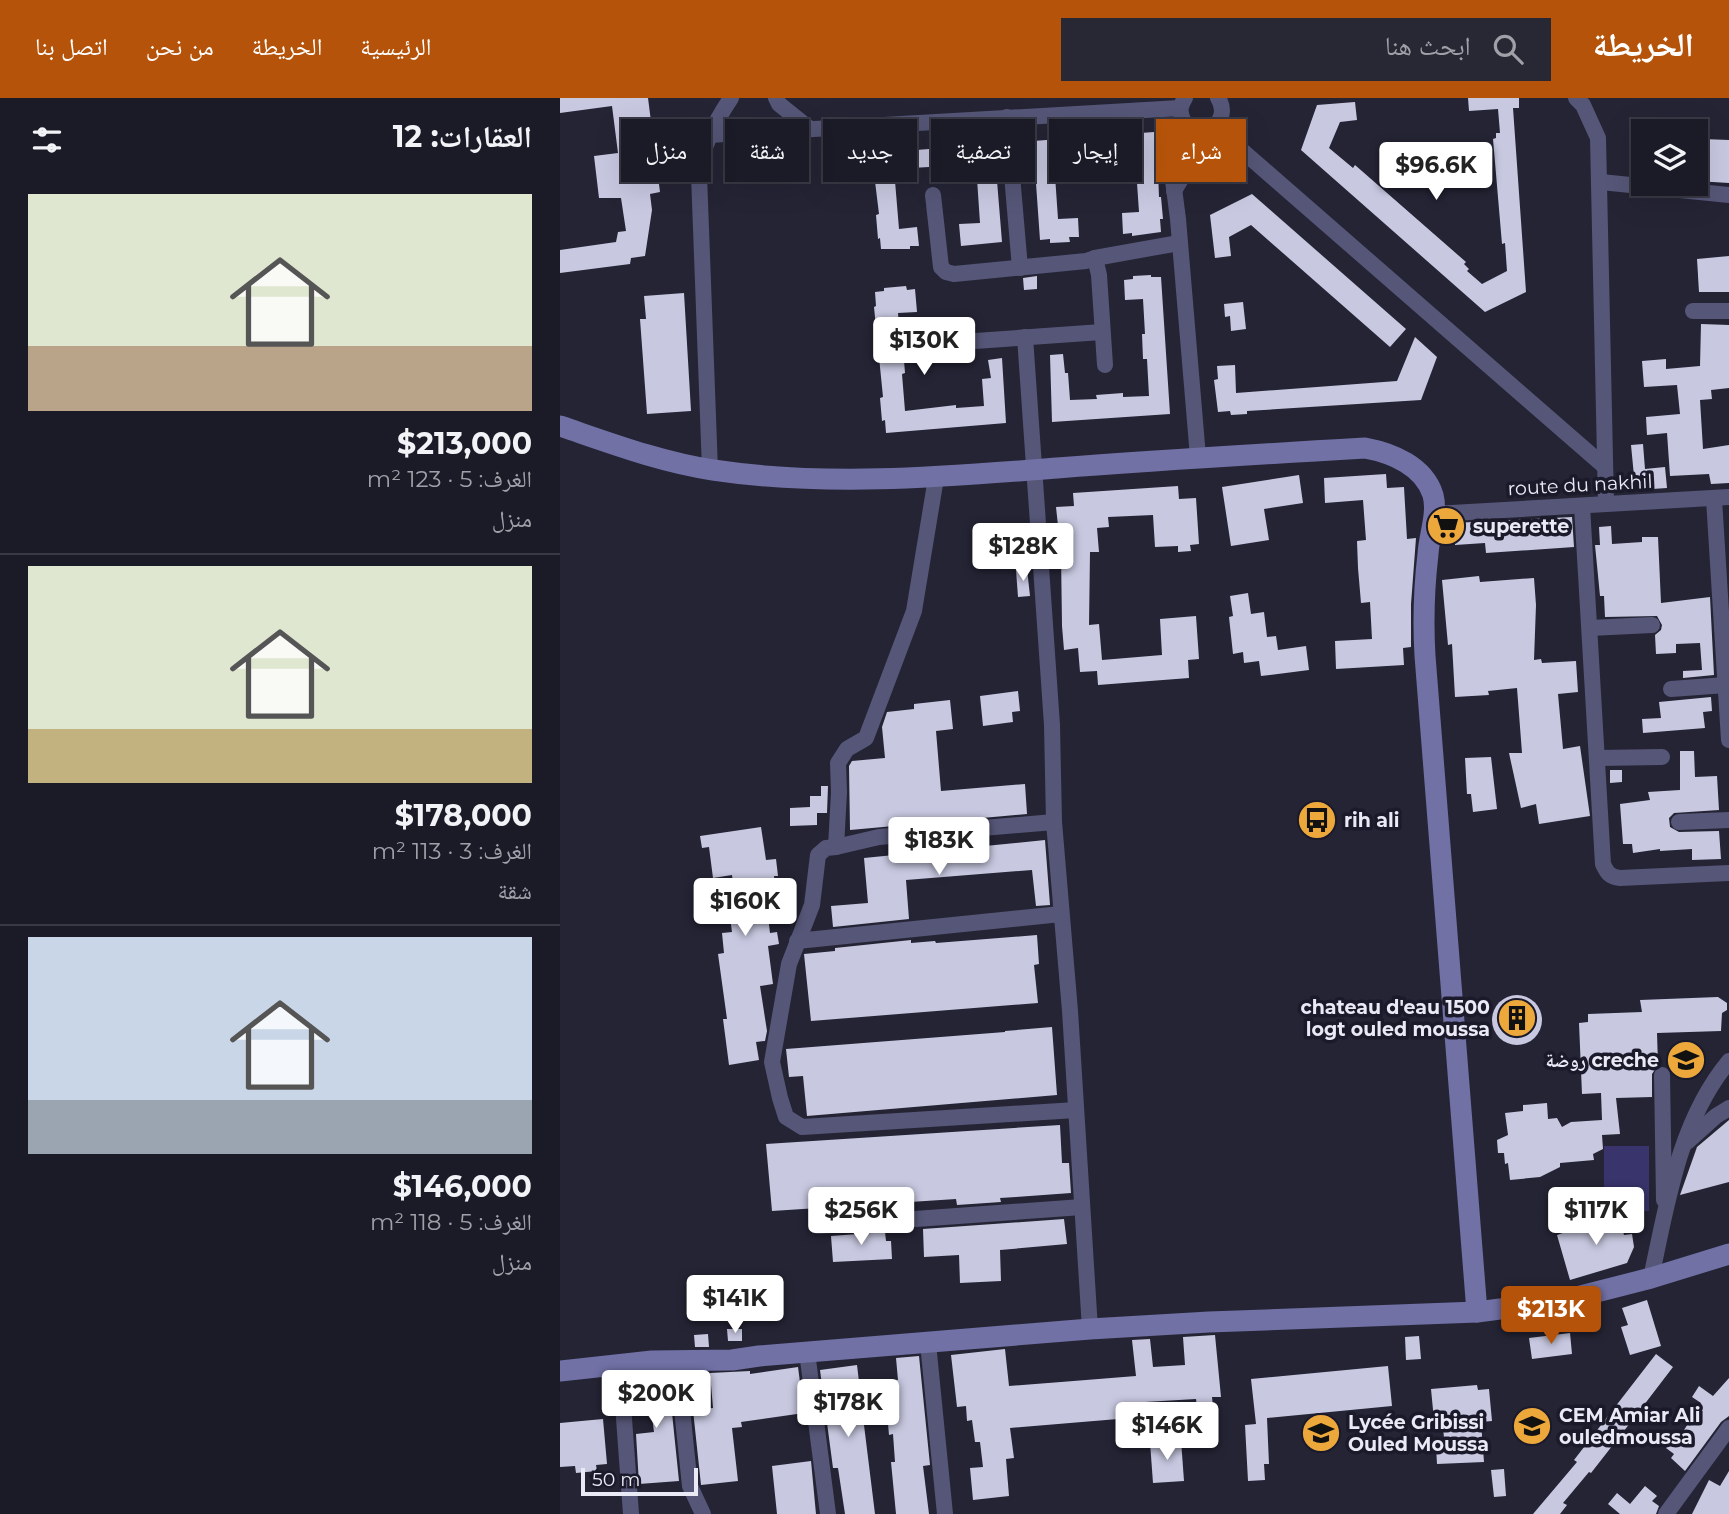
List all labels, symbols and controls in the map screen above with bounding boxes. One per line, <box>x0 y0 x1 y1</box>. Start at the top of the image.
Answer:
search box <box>1061 18 1551 81</box>
text: الخريطة <box>1593 24 1694 64</box>
text: ابحث هنا <box>1385 30 1471 62</box>
icon: search <box>1489 30 1527 68</box>
text: اتصل بنا <box>35 32 108 61</box>
text: من نحن <box>146 32 214 61</box>
text: الخريطة <box>252 32 322 61</box>
text: الرئيسية <box>360 32 431 61</box>
text: العقارات: 12 <box>393 118 532 155</box>
chip: منزل <box>621 119 711 182</box>
chip: شقة <box>725 119 809 182</box>
chip: جديد <box>823 119 917 182</box>
chip: تصفية <box>931 119 1035 182</box>
chip: إيجار <box>1049 119 1142 182</box>
chip: شراء <box>1156 119 1246 182</box>
map controls <box>1631 119 1708 196</box>
button: layers <box>1631 119 1708 196</box>
icon: filters <box>28 121 66 159</box>
pin: $96.6K <box>1379 142 1493 202</box>
text: $96.6K <box>1395 151 1477 179</box>
icon: home <box>217 239 343 365</box>
pin: $130K <box>875 317 973 377</box>
text: $130K <box>889 326 959 354</box>
text: $213,000 <box>397 425 532 462</box>
text: الغرف: 5 · 123 m² <box>367 465 532 493</box>
street label: route du nakhil <box>1507 470 1653 500</box>
text: منزل <box>492 505 532 533</box>
supermarket icon: superette <box>1425 505 1467 547</box>
place label: superette <box>1473 515 1569 538</box>
pin: $128K <box>974 524 1072 583</box>
text: $128K <box>988 532 1058 560</box>
icon: home <box>217 611 343 737</box>
text: $178,000 <box>395 797 532 834</box>
bus stop icon: rih ali <box>1296 799 1338 841</box>
place label: rih ali <box>1344 809 1400 832</box>
pin: $183K <box>890 818 988 877</box>
text: $183K <box>904 826 974 854</box>
text: الغرف: 3 · 113 m² <box>372 837 532 865</box>
text: شقة <box>498 877 532 905</box>
pin: $160K <box>696 878 794 938</box>
text: $160K <box>710 887 780 915</box>
icon: home <box>217 982 343 1108</box>
place label: chateau d'eau 1500 logt ouled moussa <box>1301 996 1490 1041</box>
building icon: chateau d'eau 1500 logt ouled moussa <box>1496 997 1538 1039</box>
school or university icon: روضة creche <box>1665 1039 1707 1081</box>
place label: روضة creche <box>1545 1049 1659 1072</box>
text: $146,000 <box>393 1168 532 1205</box>
pin: $256K <box>812 1188 910 1247</box>
pin: $117K <box>1547 1188 1645 1247</box>
text: $256K <box>824 1196 898 1224</box>
text: $117K <box>1564 1196 1628 1224</box>
text: الغرف: 5 · 118 m² <box>370 1208 532 1236</box>
text: منزل <box>492 1248 532 1276</box>
pin: $141K <box>686 1276 784 1335</box>
text: $141K <box>703 1284 767 1312</box>
pin: $213K <box>1502 1286 1600 1346</box>
text: $213K <box>1517 1295 1585 1323</box>
pin: $200K <box>607 1370 705 1430</box>
text: $200K <box>618 1379 694 1407</box>
pin: $178K <box>799 1380 897 1439</box>
text: $178K <box>813 1388 883 1416</box>
pin: $146K <box>1118 1402 1216 1462</box>
place label: CEM Amiar Ali ouledmoussa <box>1559 1404 1701 1449</box>
school or university icon: CEM Amiar Ali ouledmoussa <box>1511 1405 1553 1447</box>
text: $146K <box>1132 1411 1202 1439</box>
place label: Lycée Gribissi Ouled Moussa <box>1348 1411 1489 1456</box>
school or university icon: Lycée Gribissi Ouled Moussa <box>1300 1412 1342 1454</box>
scale bar <box>581 1465 698 1497</box>
text: 50 m <box>592 1468 640 1491</box>

